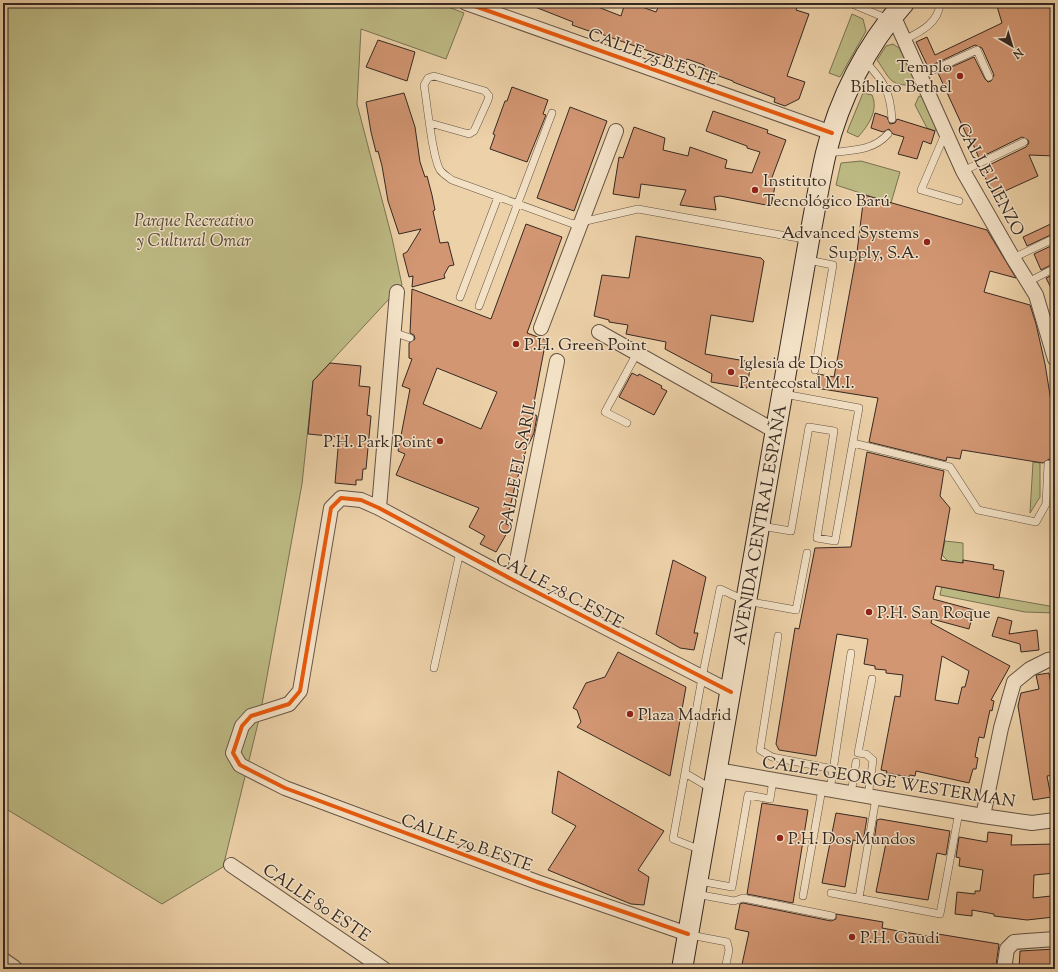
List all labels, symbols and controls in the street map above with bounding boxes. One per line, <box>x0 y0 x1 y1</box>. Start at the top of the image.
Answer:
street label: CALLE 75 B ESTE <box>584 23 720 92</box>
north arrow <box>992 26 1032 66</box>
text: N <box>1009 43 1027 62</box>
place label: Templo Bíblico Bethel <box>851 56 952 100</box>
marker: Templo Bíblico Bethel <box>955 71 965 81</box>
street label: CALLE LIENZO <box>949 119 1029 241</box>
place label: Instituto Tecnológico Barú <box>763 170 890 214</box>
marker: Instituto Tecnológico Barú <box>750 185 760 195</box>
park label: Parque Recreativo y Cultural Omar <box>134 210 254 254</box>
place label: Advanced Systems Supply, S.A. <box>781 222 919 266</box>
marker: Advanced Systems Supply, S.A. <box>922 237 932 247</box>
place label: P.H. Green Point <box>524 334 647 358</box>
marker: P.H. Green Point <box>511 339 521 349</box>
place label: Iglesia de Dios Pentecostal M.I. <box>739 352 855 396</box>
marker: Iglesia de Dios Pentecostal M.I. <box>726 367 736 377</box>
street label: CALLE EL SARIL <box>494 398 544 537</box>
street label: AVENIDA CENTRAL ESPAÑA <box>729 403 794 647</box>
place label: P.H. Park Point <box>323 431 432 455</box>
marker: P.H. Park Point <box>435 436 445 446</box>
street label: CALLE 78 C ESTE <box>491 548 627 636</box>
place label: P.H. San Roque <box>877 602 991 626</box>
marker: P.H. San Roque <box>864 607 874 617</box>
place label: Plaza Madrid <box>638 704 732 728</box>
marker: Plaza Madrid <box>625 709 635 719</box>
street label: CALLE GEORGE WESTERMAN <box>760 751 1017 815</box>
street label: CALLE 79 B ESTE <box>397 809 535 879</box>
place label: P.H. Dos Mundos <box>788 828 916 852</box>
marker: P.H. Dos Mundos <box>775 833 785 843</box>
street label: CALLE 80 ESTE <box>257 859 374 949</box>
place label: P.H. Gaudi <box>860 927 940 951</box>
marker: P.H. Gaudi <box>847 932 857 942</box>

